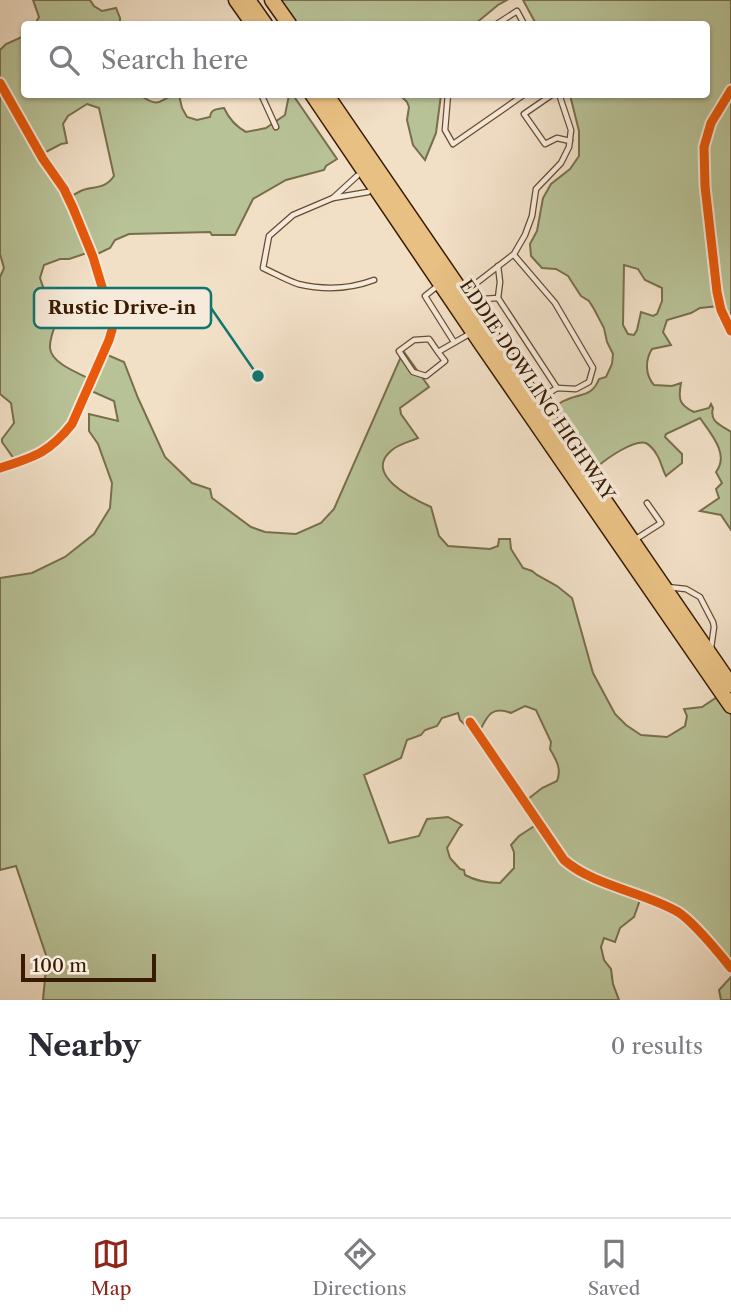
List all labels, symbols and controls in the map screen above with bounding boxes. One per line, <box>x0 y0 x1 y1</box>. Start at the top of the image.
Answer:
search box <box>21 21 710 98</box>
icon: search <box>45 41 83 79</box>
text: Search here <box>101 44 248 76</box>
street label: EDDIE DOWLING HIGHWAY <box>455 275 620 506</box>
callout: Rustic Drive-in <box>34 288 211 328</box>
text: Rustic Drive-in <box>48 296 196 319</box>
scale bar <box>21 951 156 983</box>
text: 100 m <box>32 954 87 977</box>
text: Nearby <box>28 1027 141 1064</box>
text: 0 results <box>611 1032 703 1060</box>
tab: Map <box>91 1235 131 1300</box>
tab: Directions <box>313 1235 406 1300</box>
tab: Saved <box>588 1235 640 1300</box>

